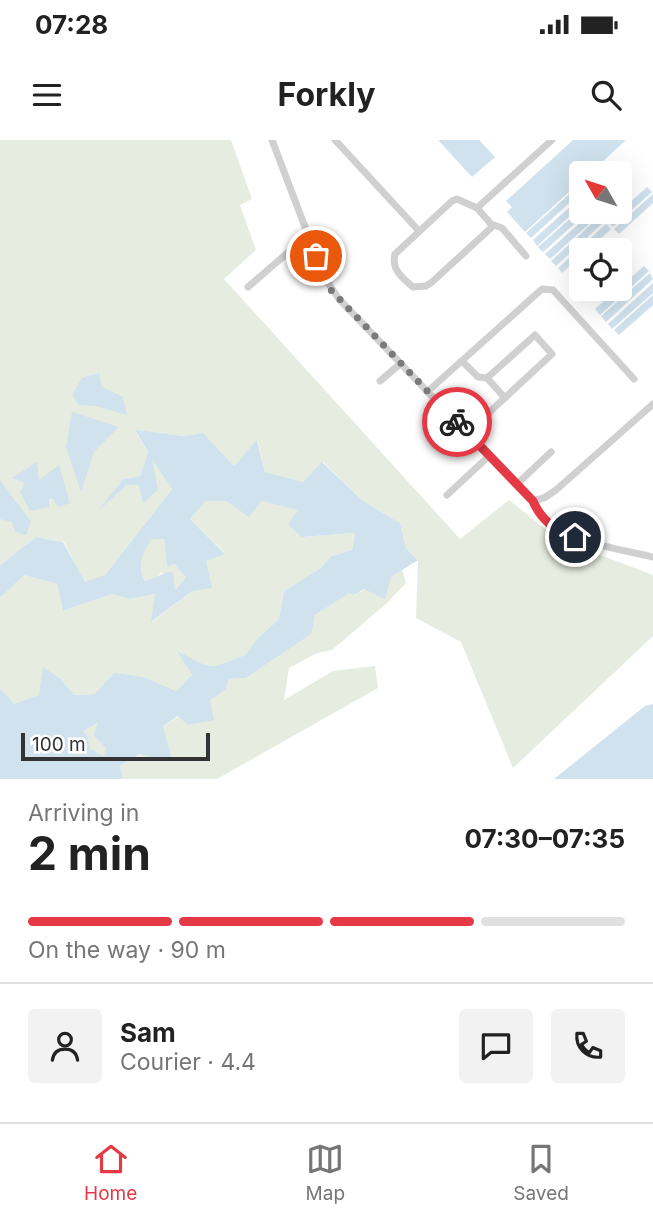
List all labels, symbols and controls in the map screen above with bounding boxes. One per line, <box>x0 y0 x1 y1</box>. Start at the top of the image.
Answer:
text: 07:28 <box>35 9 108 40</box>
text: Forkly <box>278 75 375 114</box>
icon: menu <box>28 76 66 114</box>
icon: search <box>587 76 625 114</box>
north arrow <box>569 161 632 224</box>
map controls <box>569 161 632 301</box>
pin <box>286 226 346 286</box>
icon: bag <box>297 237 335 275</box>
button: locate <box>569 238 632 301</box>
courier <box>422 387 492 457</box>
icon: bike <box>438 403 476 441</box>
pin <box>545 507 605 567</box>
icon: home <box>556 518 594 556</box>
scale bar <box>21 730 210 762</box>
text: 100 m <box>32 733 86 756</box>
text: Arriving in <box>28 799 139 827</box>
text: 07:30–07:35 <box>464 823 625 854</box>
text: 2 min <box>28 825 151 881</box>
text: On the way · 90 m <box>28 936 226 964</box>
button: person <box>28 1009 102 1083</box>
button: chat <box>459 1009 533 1083</box>
button: phone <box>551 1009 625 1083</box>
text: Sam <box>120 1017 176 1048</box>
text: Courier · 4.4 <box>120 1048 256 1076</box>
tab: Home <box>84 1140 137 1205</box>
tab: Map <box>306 1140 345 1205</box>
tab: Saved <box>513 1140 569 1205</box>

